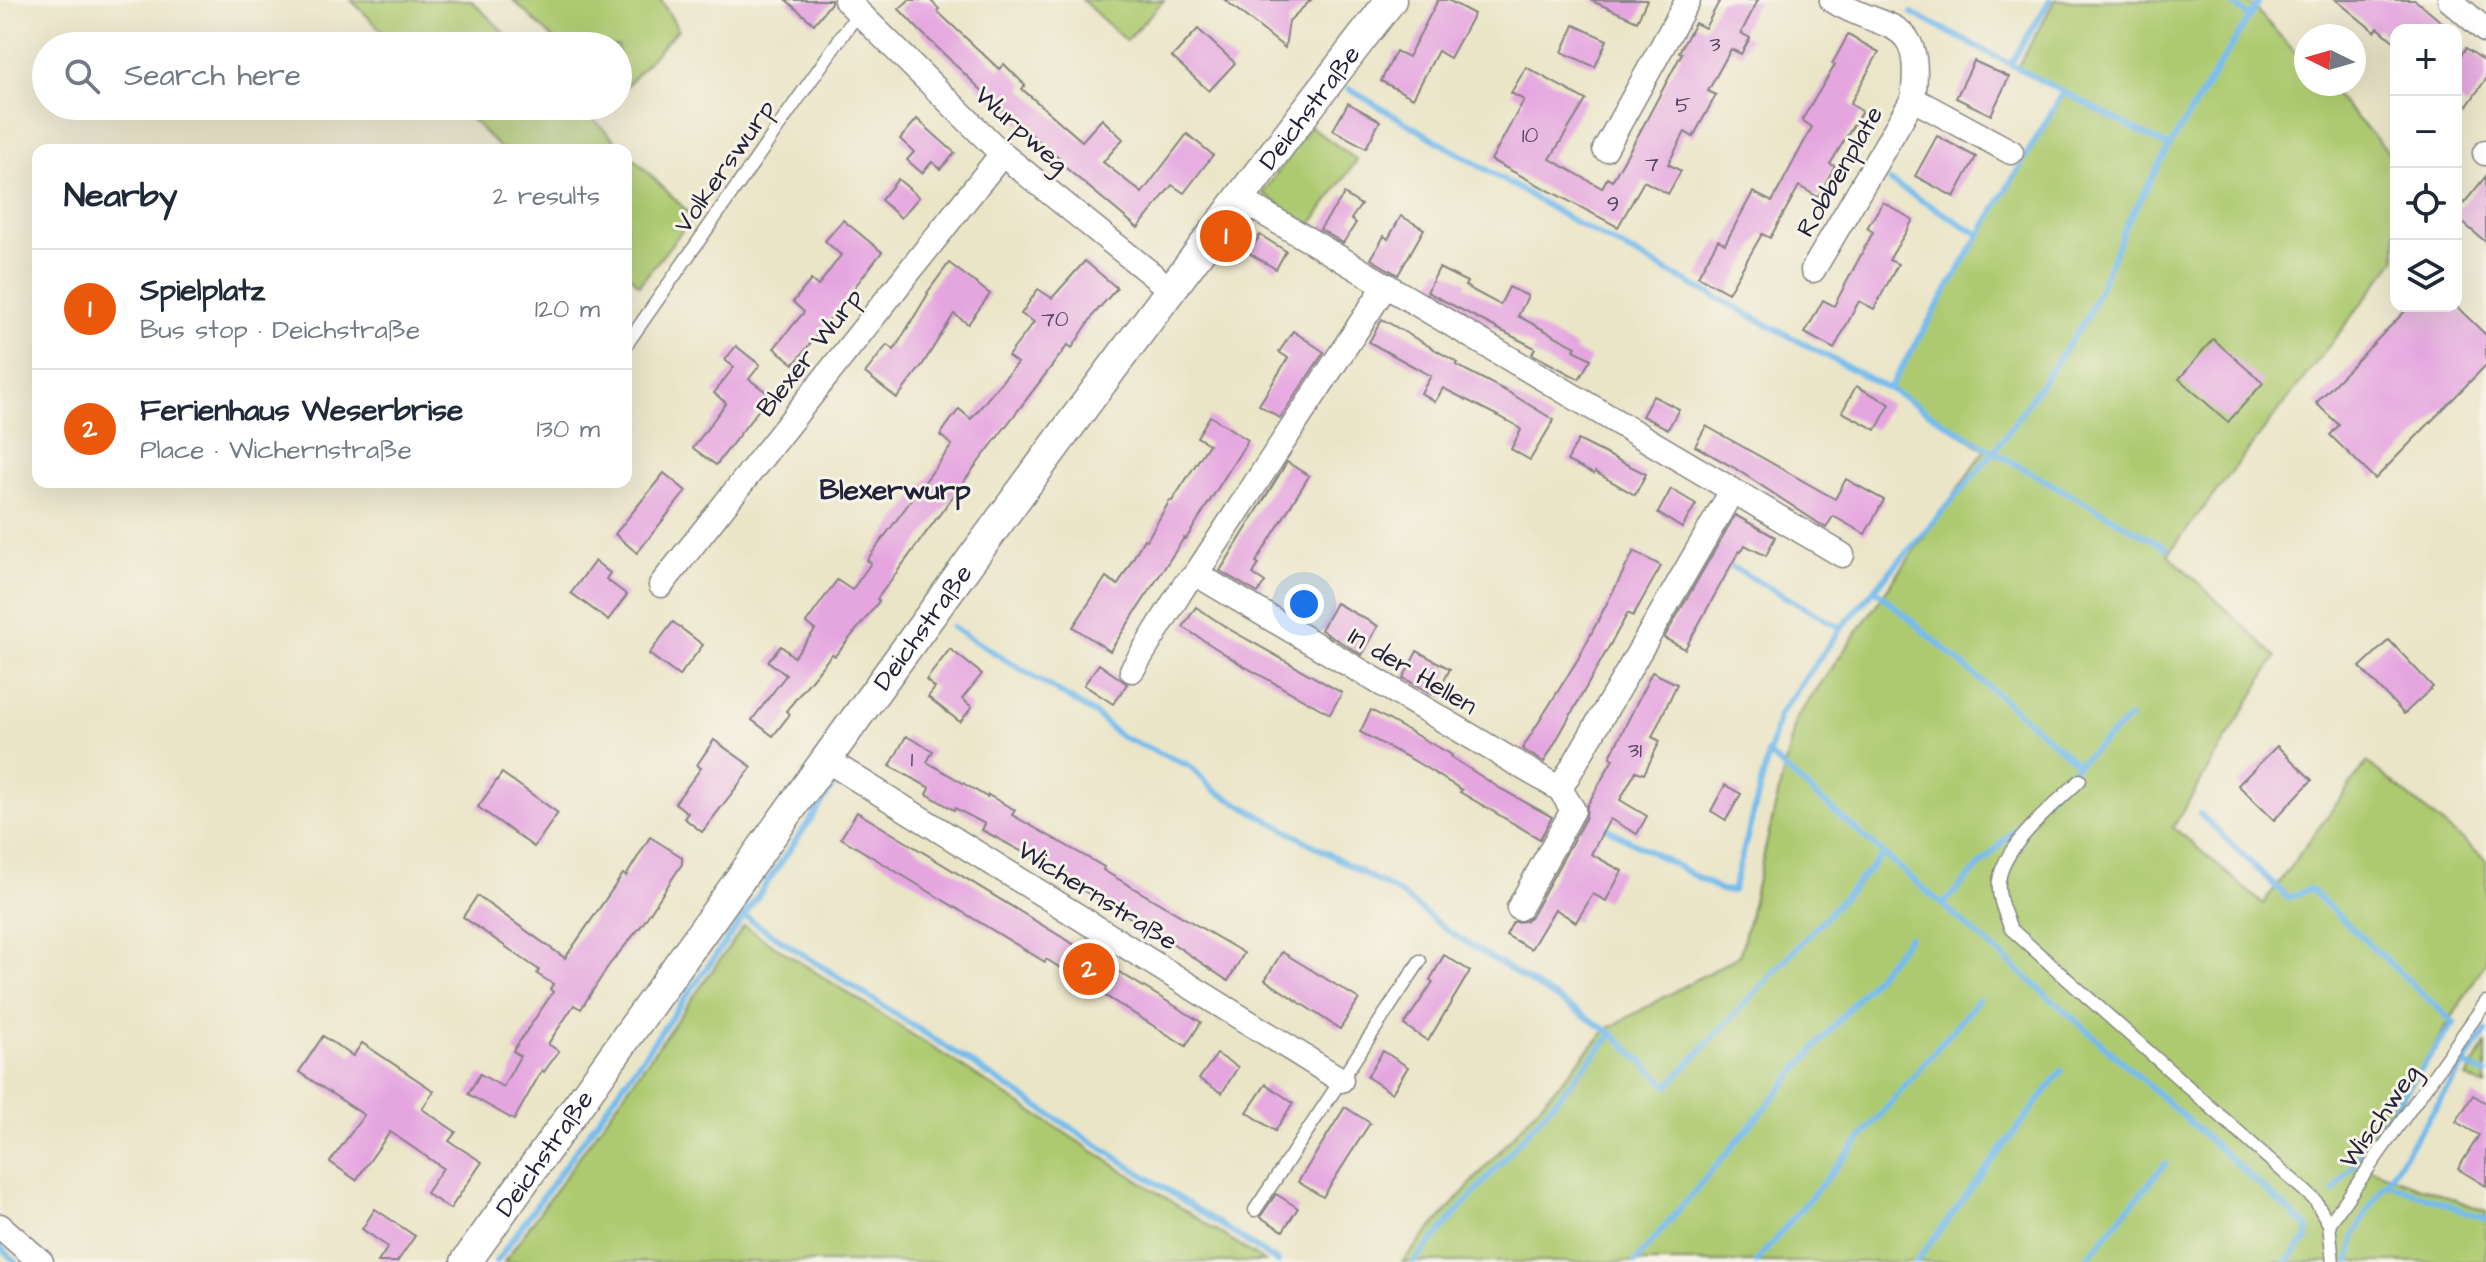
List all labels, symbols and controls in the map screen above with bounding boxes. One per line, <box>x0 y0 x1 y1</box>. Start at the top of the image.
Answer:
north arrow <box>2294 24 2366 96</box>
map controls <box>2390 24 2462 312</box>
button: + <box>2390 24 2462 96</box>
house number: 3 <box>1709 29 1721 60</box>
search box <box>32 32 632 120</box>
street label: Deichstraße <box>1251 38 1369 177</box>
icon: search <box>60 54 104 98</box>
text: Search here <box>124 55 301 97</box>
street label: Wurpweg <box>965 78 1076 183</box>
house number: 5 <box>1675 90 1691 121</box>
street label: Volkerswurp <box>665 93 784 241</box>
button: − <box>2390 96 2462 168</box>
street label: Robbenplate <box>1788 99 1892 244</box>
house number: 10 <box>1522 120 1538 151</box>
house number: 7 <box>1645 149 1659 180</box>
button: locate <box>2390 168 2462 240</box>
text: Nearby <box>64 172 178 220</box>
text: 2 results <box>492 178 600 214</box>
house number: 9 <box>1607 189 1619 220</box>
pin: 1 <box>1200 206 1252 266</box>
button: layers <box>2390 240 2462 312</box>
text: Spielplatz <box>140 270 265 312</box>
street label: Blexer Wurp <box>748 281 871 424</box>
text: 1 <box>88 291 92 327</box>
text: 120 m <box>535 291 600 327</box>
house number: 70 <box>1041 304 1069 335</box>
text: Bus stop · Deichstraße <box>140 312 420 348</box>
text: Ferienhaus Weserbrise <box>140 390 463 432</box>
text: 2 <box>83 411 97 447</box>
text: 130 m <box>536 411 600 447</box>
text: Place · Wichernstraße <box>140 432 412 468</box>
district label: Blexerwurp <box>819 471 971 511</box>
street label: Deichstraße <box>865 557 981 698</box>
your location <box>1284 584 1324 624</box>
street label: In der Hellen <box>1341 618 1484 724</box>
house number: 31 <box>1628 735 1642 766</box>
house number: 1 <box>911 744 914 775</box>
street label: Wichernstraße <box>1010 832 1185 960</box>
pin: 2 <box>1063 939 1115 999</box>
street label: Wischweg <box>2331 1057 2430 1177</box>
street label: Deichstraße <box>487 1083 602 1224</box>

